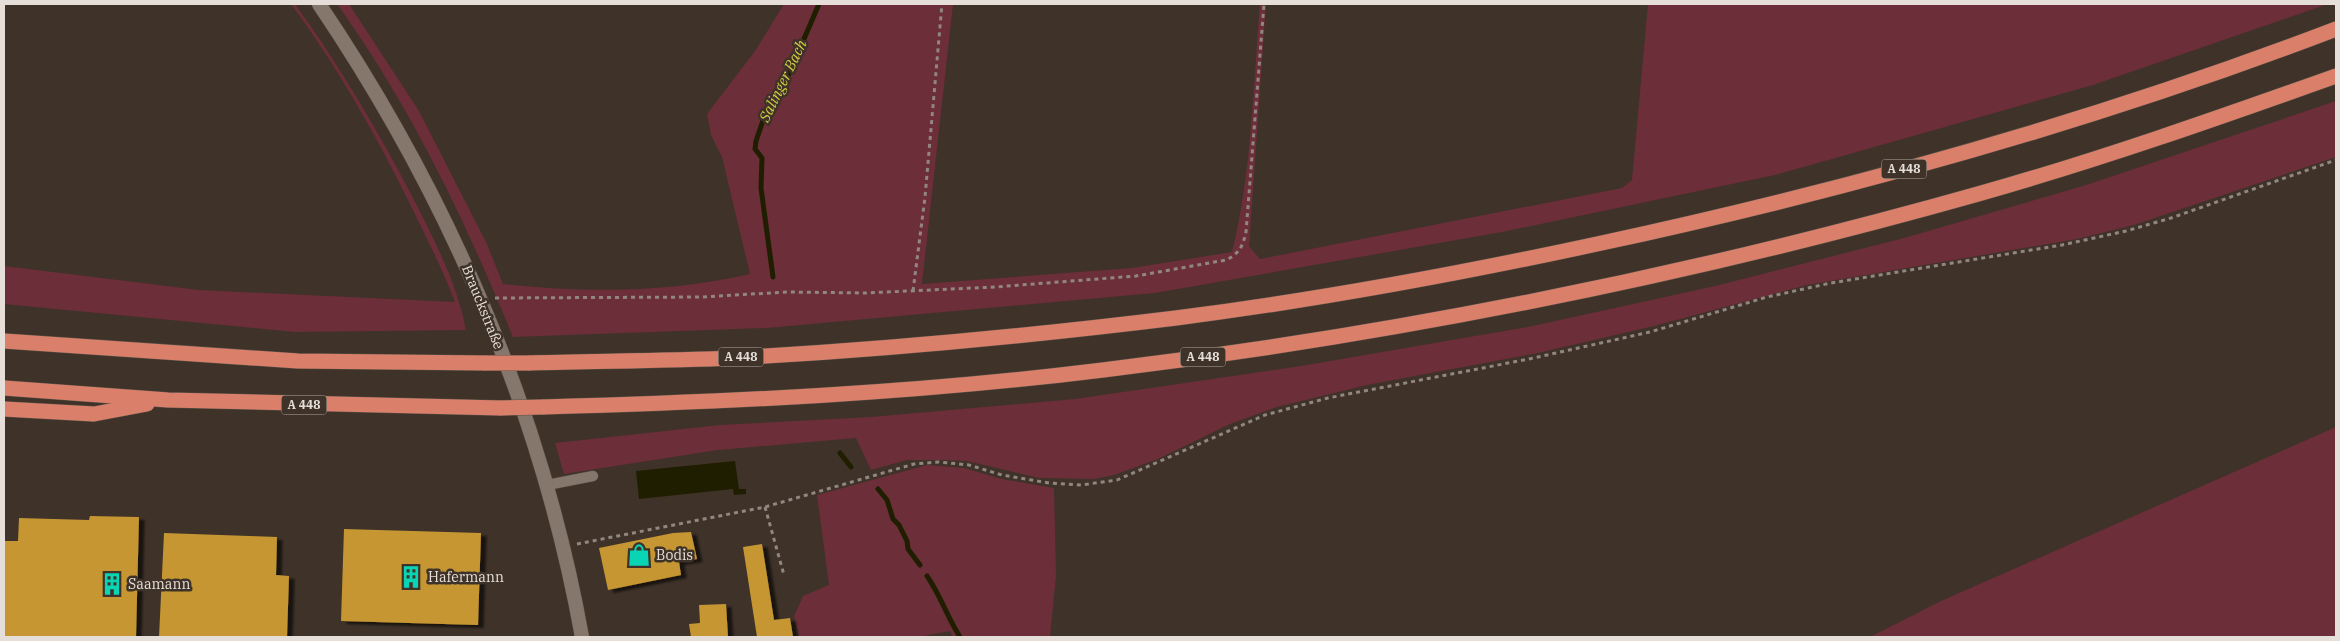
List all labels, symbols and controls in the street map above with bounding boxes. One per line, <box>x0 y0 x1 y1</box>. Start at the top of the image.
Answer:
water label: Salinger Bach <box>754 36 811 126</box>
road number: A 448 <box>1882 160 1926 178</box>
street label: Brauckstraße <box>458 262 508 352</box>
road number: A 448 <box>718 348 764 367</box>
road number: A 448 <box>1180 348 1226 367</box>
road number: A 448 <box>282 396 326 414</box>
shop icon: Bodis <box>626 542 652 568</box>
place label: Bodis <box>656 546 693 564</box>
building icon: Hafermann <box>398 564 424 590</box>
place label: Hafermann <box>428 568 504 586</box>
building icon: Saamann <box>99 571 125 597</box>
place label: Saamann <box>128 575 190 593</box>

